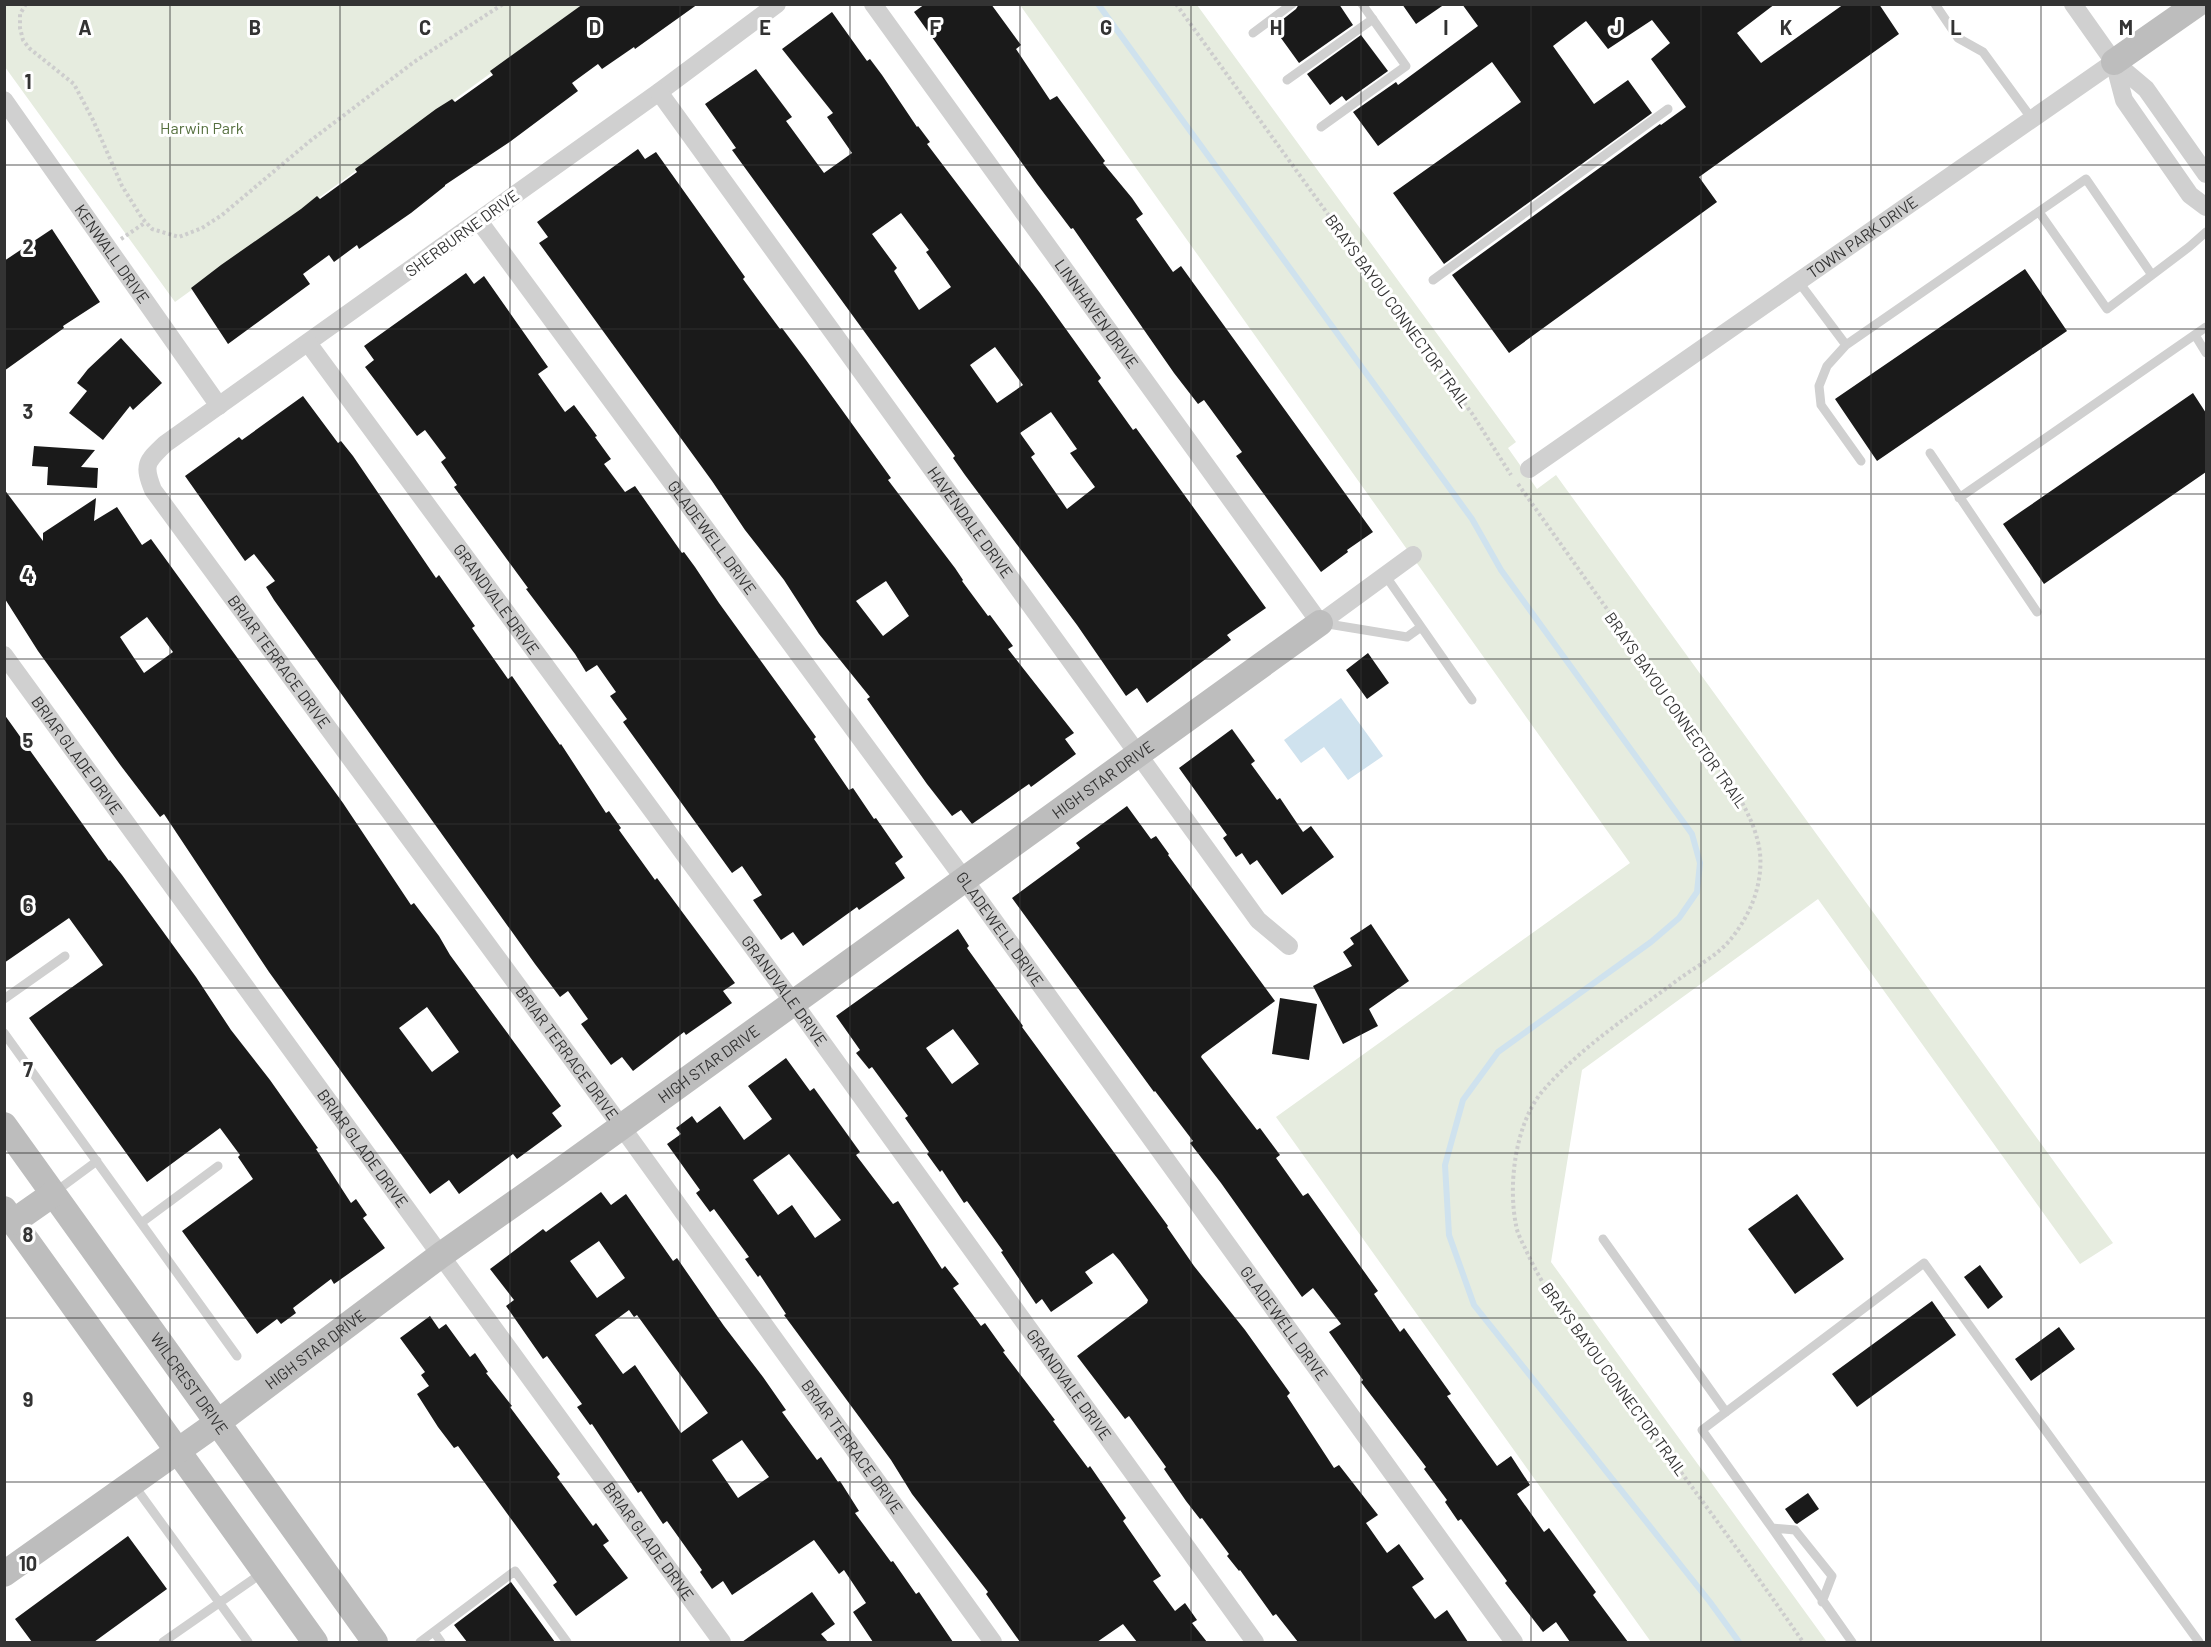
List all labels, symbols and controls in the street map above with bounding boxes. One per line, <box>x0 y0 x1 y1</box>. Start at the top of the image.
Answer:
text: A <box>78 15 92 39</box>
text: B <box>249 15 261 39</box>
text: C <box>419 15 431 39</box>
text: D <box>589 15 601 39</box>
text: E <box>759 15 771 39</box>
text: F <box>929 15 941 39</box>
text: G <box>1100 15 1112 39</box>
text: H <box>1270 15 1282 39</box>
text: I <box>1443 15 1449 39</box>
text: J <box>1610 15 1622 39</box>
text: K <box>1780 15 1793 39</box>
text: L <box>1950 15 1962 39</box>
text: M <box>2119 15 2133 39</box>
text: 1 <box>24 69 32 93</box>
park label: Harwin Park <box>160 118 244 137</box>
street label: SHERBURNE DRIVE <box>401 185 522 280</box>
street label: TOWN PARK DRIVE <box>1803 192 1921 282</box>
street label: KENWALL DRIVE <box>71 200 154 307</box>
street label: BRAYS BAYOU CONNECTOR TRAIL <box>1322 210 1475 411</box>
text: 2 <box>22 234 34 258</box>
street label: LINNHAVEN DRIVE <box>1051 255 1143 372</box>
text: 3 <box>23 399 33 423</box>
street label: HAVENDALE DRIVE <box>924 462 1017 581</box>
street label: GLADEWELL DRIVE <box>664 476 761 598</box>
street label: GRANDVALE DRIVE <box>450 540 544 658</box>
text: 4 <box>22 563 34 587</box>
street label: BRIAR TERRACE DRIVE <box>224 591 335 732</box>
street label: BRAYS BAYOU CONNECTOR TRAIL <box>1601 608 1751 811</box>
street label: BRIAR GLADE DRIVE <box>28 692 127 818</box>
text: 5 <box>23 728 34 752</box>
street label: HIGH STAR DRIVE <box>1048 736 1157 822</box>
street label: GLADEWELL DRIVE <box>953 868 1048 990</box>
text: 6 <box>23 893 34 917</box>
street label: GRANDVALE DRIVE <box>738 931 832 1049</box>
street label: BRIAR TERRACE DRIVE <box>512 982 623 1123</box>
street label: HIGH STAR DRIVE <box>654 1020 763 1107</box>
text: 7 <box>23 1057 33 1081</box>
street label: BRIAR GLADE DRIVE <box>314 1085 413 1211</box>
text: 8 <box>23 1222 34 1246</box>
street label: GLADEWELL DRIVE <box>1237 1262 1332 1384</box>
street label: BRAYS BAYOU CONNECTOR TRAIL <box>1538 1278 1691 1479</box>
street label: HIGH STAR DRIVE <box>261 1305 369 1393</box>
street label: GRANDVALE DRIVE <box>1023 1325 1116 1443</box>
street label: WILCREST DRIVE <box>147 1329 233 1438</box>
street label: BRIAR TERRACE DRIVE <box>798 1376 907 1517</box>
text: 9 <box>23 1387 33 1411</box>
street label: BRIAR GLADE DRIVE <box>600 1478 698 1604</box>
text: 10 <box>19 1551 37 1575</box>

